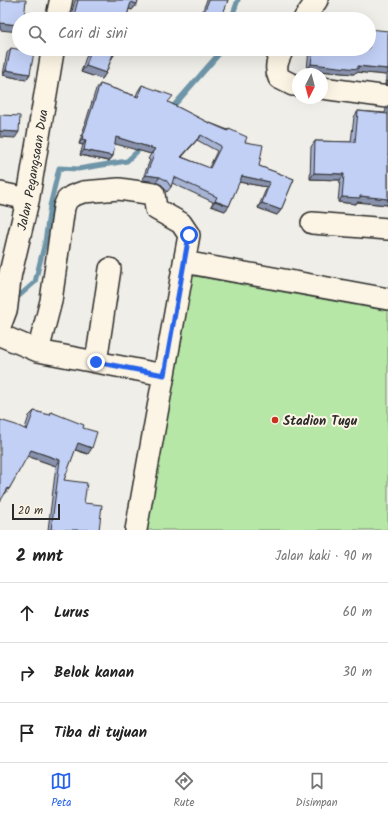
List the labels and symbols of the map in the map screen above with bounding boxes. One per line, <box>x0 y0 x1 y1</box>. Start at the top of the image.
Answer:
north arrow <box>292 68 328 104</box>
street label: Jalan Pegangsaan Dua <box>12 108 55 233</box>
route start <box>180 226 198 244</box>
route end <box>87 353 105 371</box>
place label: Stadion Tugu <box>283 411 358 432</box>
marker: Stadion Tugu <box>270 415 280 425</box>
scale bar <box>12 502 60 521</box>

